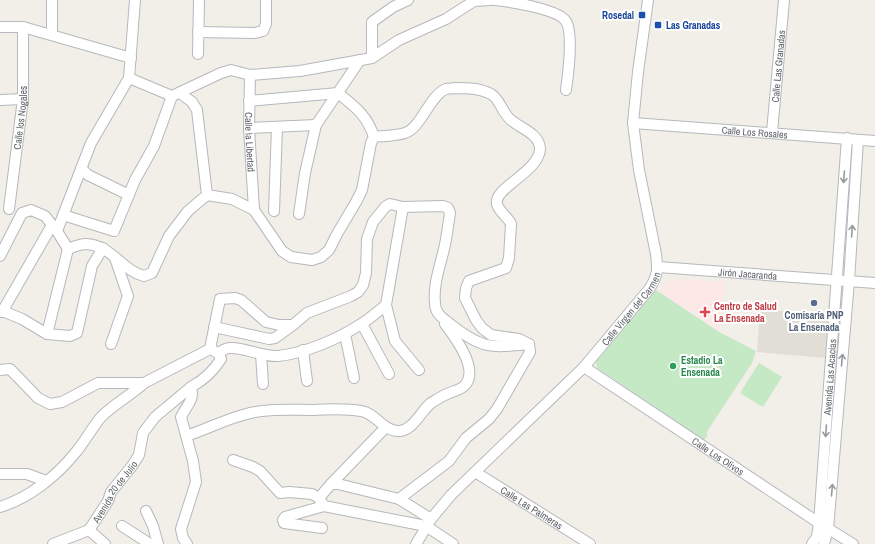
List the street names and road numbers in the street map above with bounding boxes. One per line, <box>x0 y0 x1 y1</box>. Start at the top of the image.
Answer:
street label: Calle Las Granadas <box>768 30 788 103</box>
street label: Calle los Nogales <box>10 86 30 150</box>
street label: Calle la Libertad <box>242 112 258 172</box>
street label: Calle Los Rosales <box>721 123 788 141</box>
street label: Jirón Jacaranda <box>718 265 778 282</box>
street label: Calle Virgen del Carmen <box>598 271 663 348</box>
street label: Avenida Las Acacias <box>820 338 839 417</box>
street label: Calle Los Olivos <box>690 434 747 478</box>
street label: Avenida 20 de Julio <box>89 458 140 526</box>
street label: Calle Las Palmeras <box>498 483 565 532</box>

